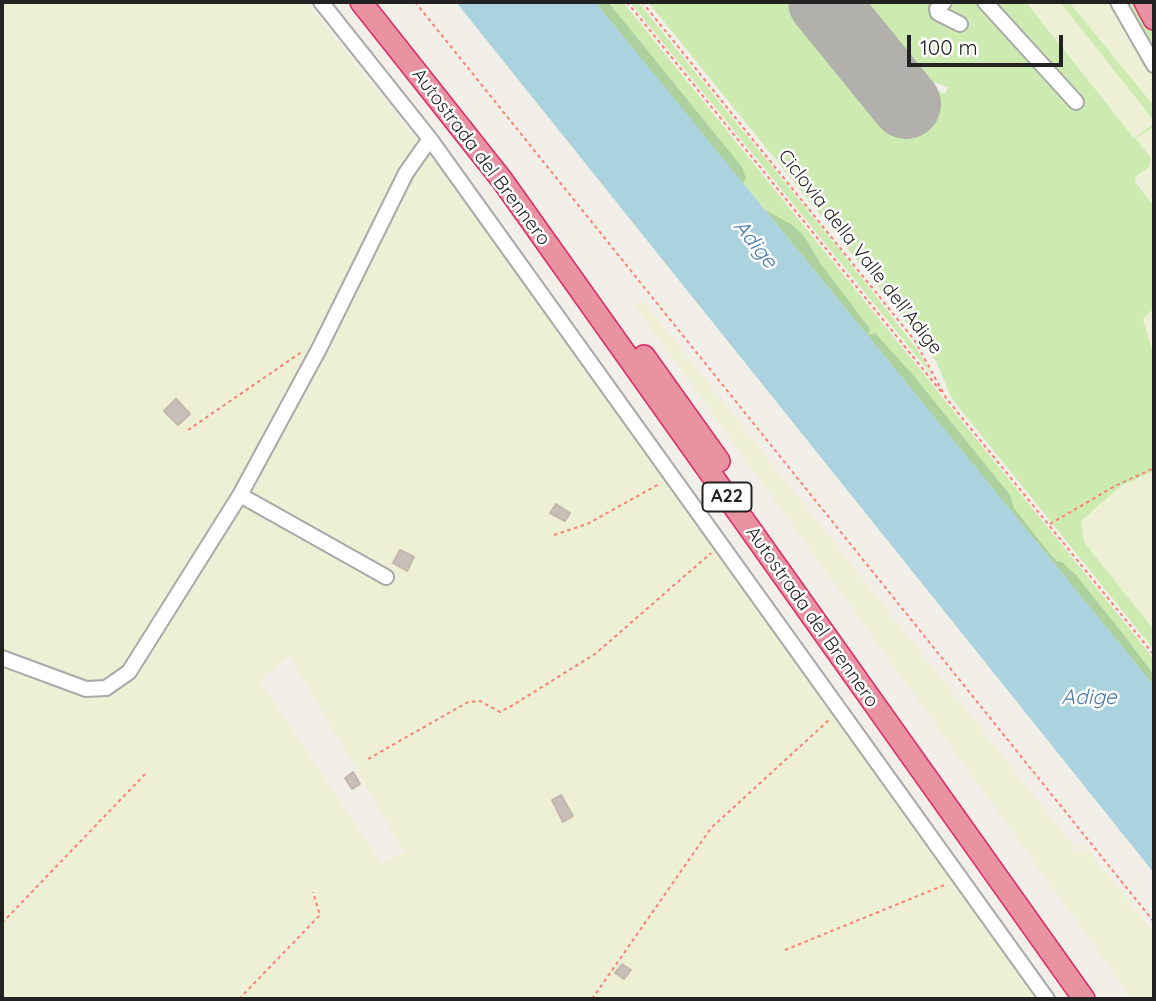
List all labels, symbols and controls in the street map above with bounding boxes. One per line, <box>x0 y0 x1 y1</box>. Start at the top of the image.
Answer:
scale bar <box>911 21 1067 65</box>
text: 100 m <box>920 34 978 60</box>
street label: Autostrada del Brennero <box>407 64 555 250</box>
street label: Ciclovia della Valle dell'Adige <box>773 145 947 359</box>
water label: Adige <box>728 215 782 273</box>
road number: A22 <box>702 482 752 512</box>
street label: Autostrada del Brennero <box>741 522 883 712</box>
water label: Adige <box>1061 685 1117 711</box>

